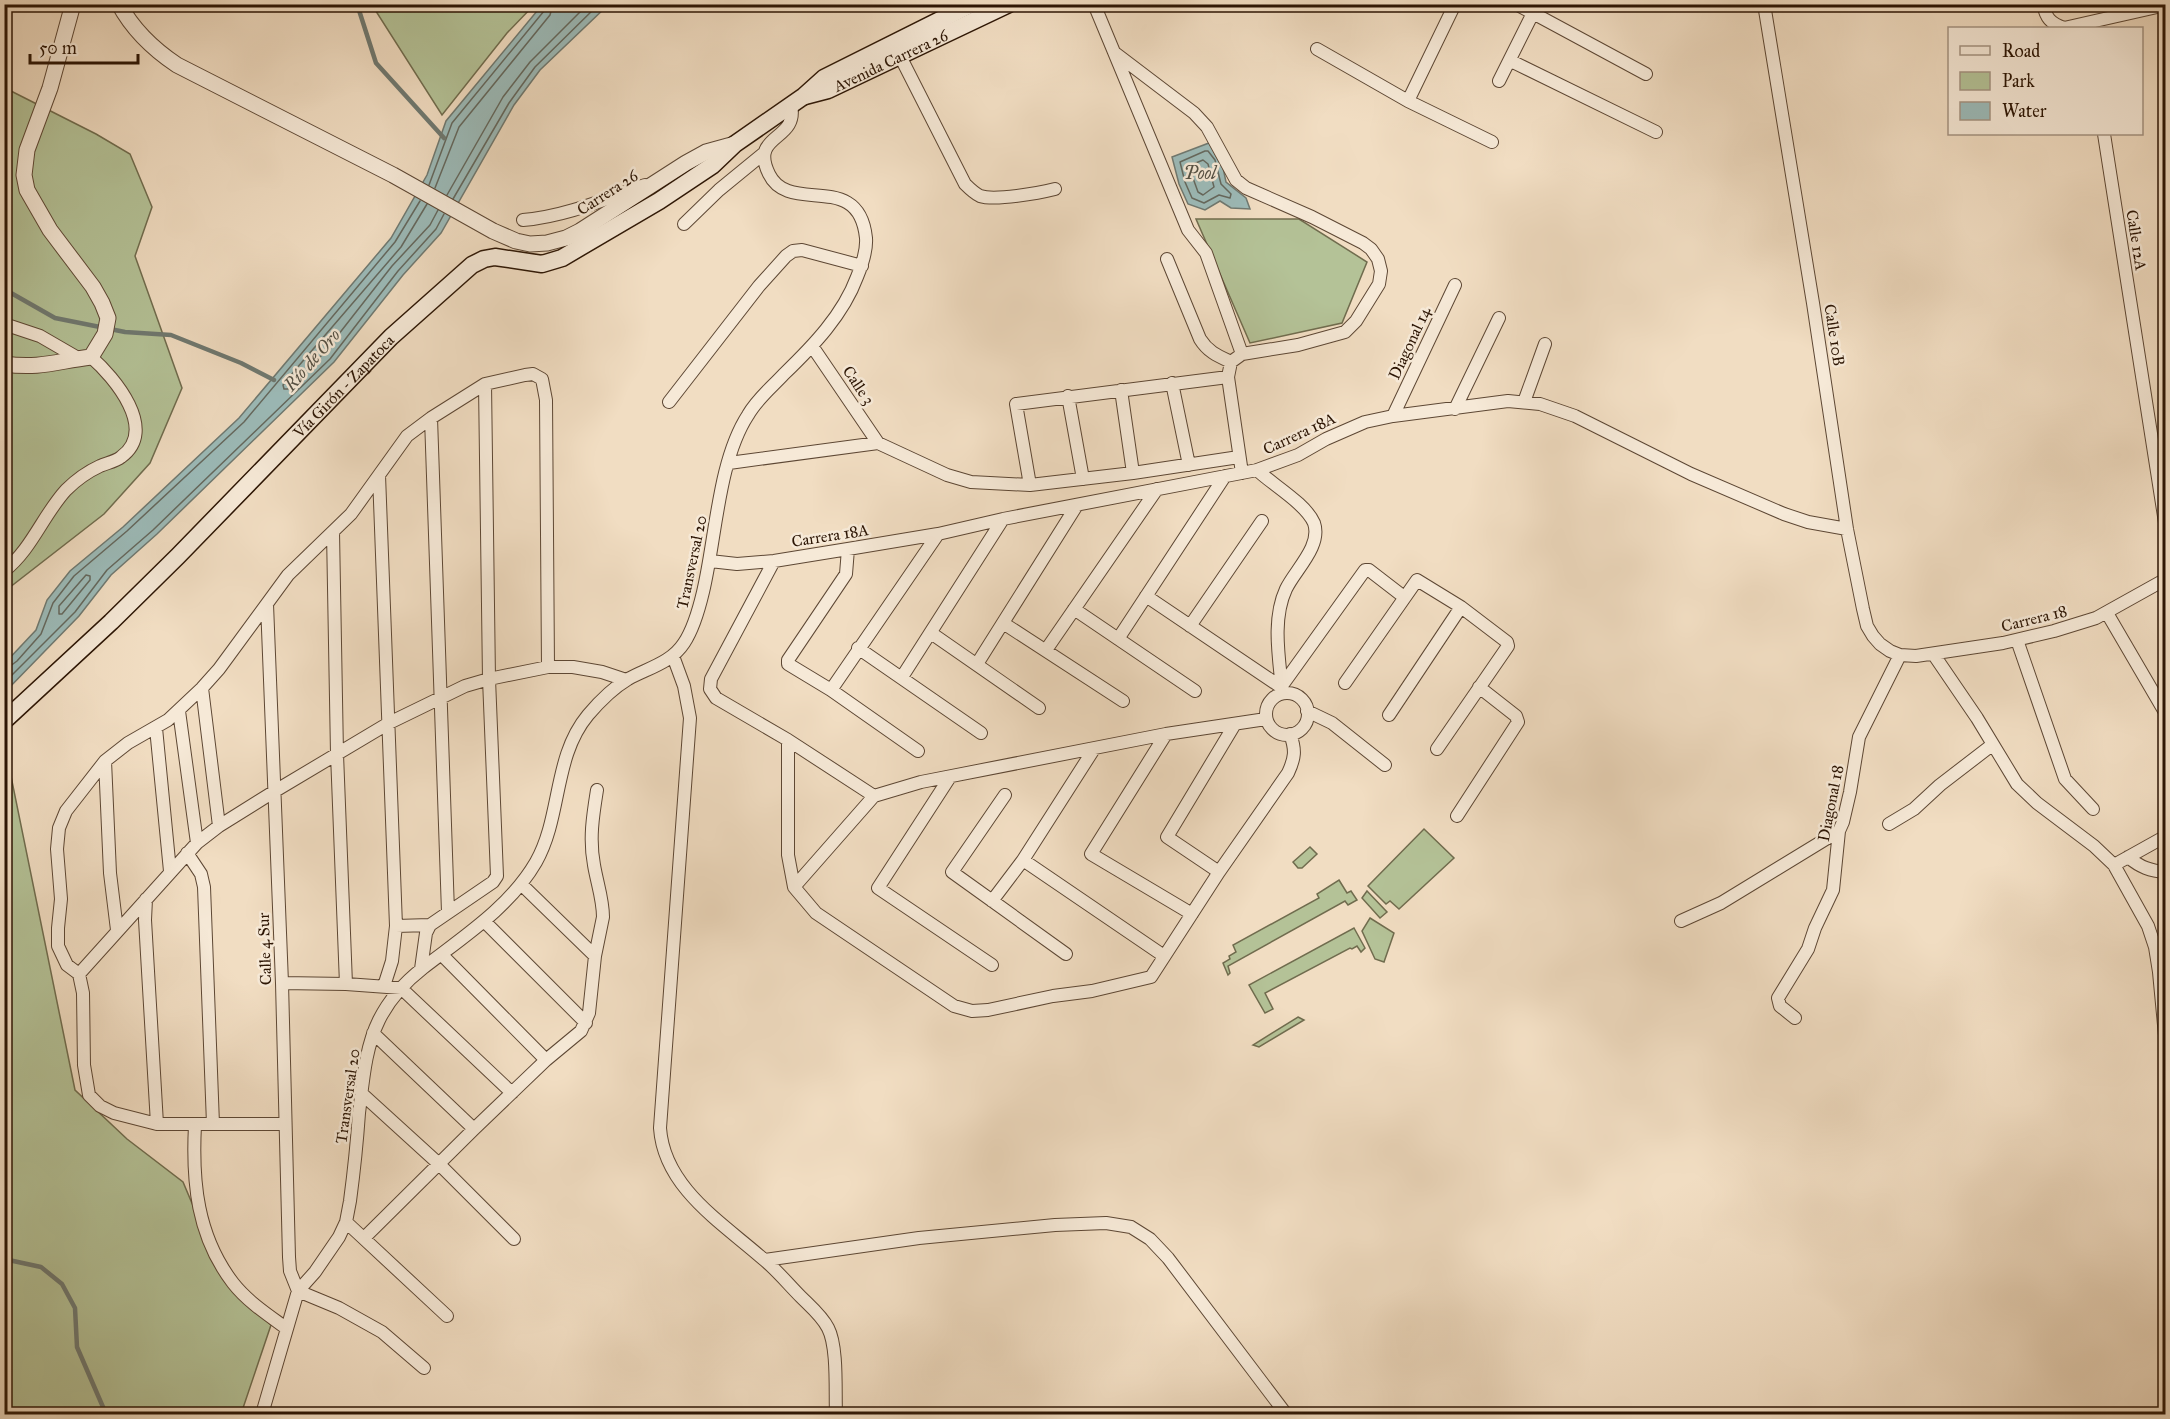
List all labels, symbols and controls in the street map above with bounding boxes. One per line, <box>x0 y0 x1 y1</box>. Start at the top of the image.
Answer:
street label: Avenida Carrera 26 <box>830 25 952 96</box>
scale bar <box>30 27 138 65</box>
legend <box>1948 27 2143 135</box>
text: 50 m <box>39 37 77 59</box>
text: Road <box>2002 40 2040 62</box>
text: Park <box>2002 70 2035 92</box>
text: Water <box>2002 100 2047 122</box>
water label: Pool <box>1184 162 1218 184</box>
street label: Carrera 26 <box>573 165 642 219</box>
street label: Calle 12A <box>2122 208 2151 272</box>
street label: Diagonal 14 <box>1384 303 1436 383</box>
street label: Calle 10B <box>1820 303 1849 367</box>
water label: Río de Oro <box>278 324 345 396</box>
street label: Vía Girón - Zapatoca <box>289 331 398 443</box>
street label: Calle 3 <box>839 362 878 408</box>
street label: Carrera 18A <box>1260 408 1339 459</box>
street label: Transversal 20 <box>672 513 711 611</box>
street label: Carrera 18A <box>790 520 870 551</box>
street label: Carrera 18 <box>1999 601 2069 636</box>
street label: Diagonal 18 <box>1814 763 1848 843</box>
street label: Calle 4 Sur <box>254 912 275 986</box>
street label: Transversal 20 <box>331 1047 364 1145</box>

